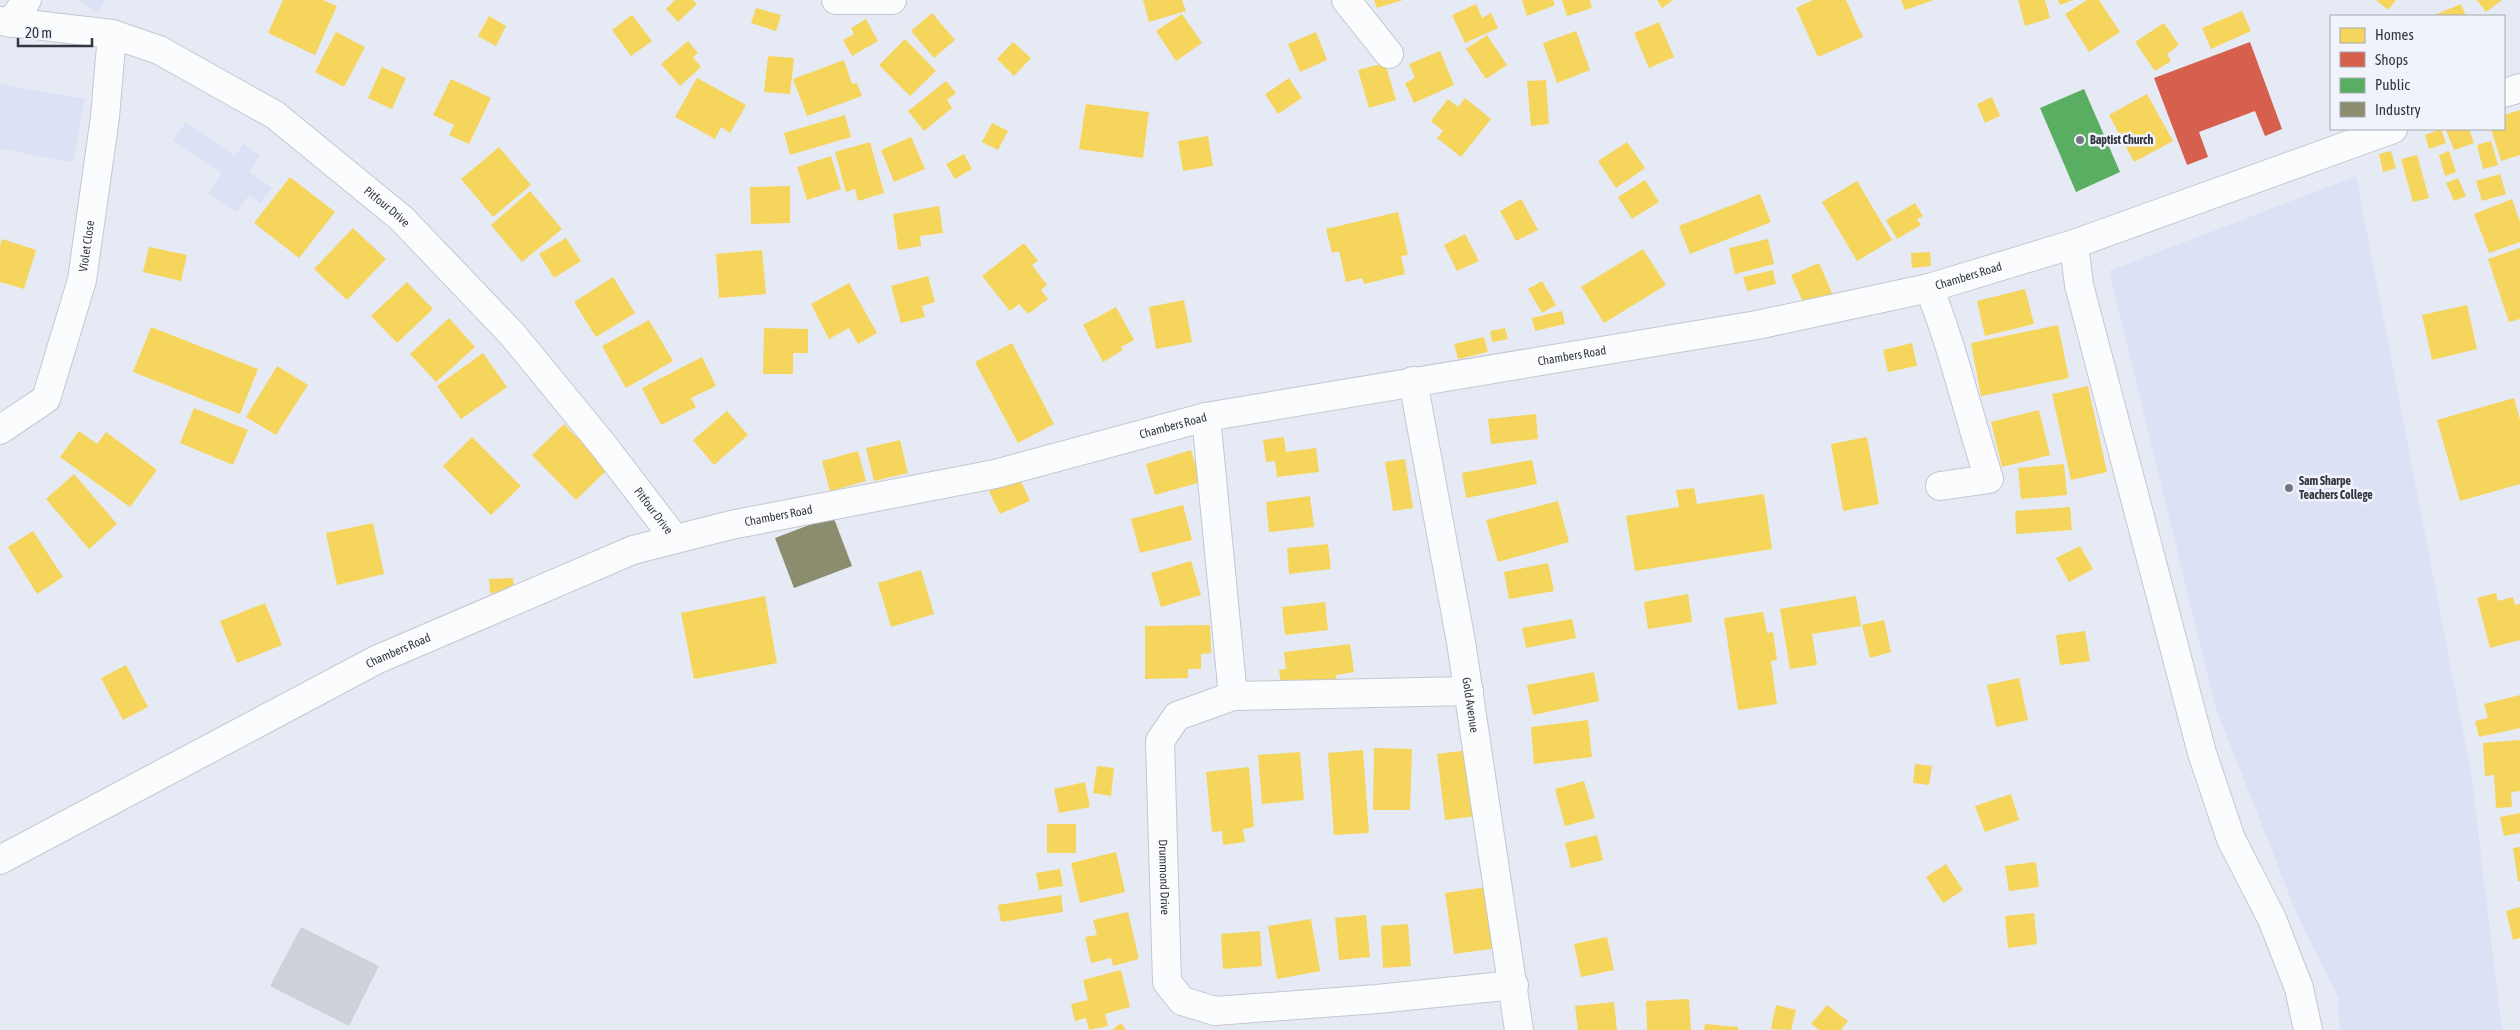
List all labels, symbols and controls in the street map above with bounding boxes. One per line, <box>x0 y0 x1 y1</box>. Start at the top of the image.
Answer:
scale bar <box>18 15 91 47</box>
legend <box>2330 15 2505 130</box>
text: 20 m <box>25 24 52 41</box>
text: Homes <box>2375 26 2414 43</box>
text: Shops <box>2375 51 2408 68</box>
text: Public <box>2375 76 2410 93</box>
text: Industry <box>2375 101 2421 118</box>
place label: Baptist Church <box>2090 133 2154 147</box>
marker: Baptist Church <box>2074 134 2086 146</box>
street label: Pitfour Drive <box>361 184 413 230</box>
street label: Violet Close <box>76 220 97 273</box>
street label: Chambers Road <box>1934 259 2004 293</box>
street label: Chambers Road <box>1537 343 1607 368</box>
street label: Chambers Road <box>1138 410 1208 442</box>
place label: Sam Sharpe Teachers College <box>2299 474 2373 502</box>
marker: Sam Sharpe Teachers College <box>2283 482 2295 494</box>
street label: Pitfour Drive <box>631 485 676 537</box>
street label: Chambers Road <box>743 502 814 529</box>
street label: Chambers Road <box>364 630 433 671</box>
street label: Gold Avenue <box>1459 676 1481 733</box>
street label: Drummond Drive <box>1156 839 1172 915</box>

